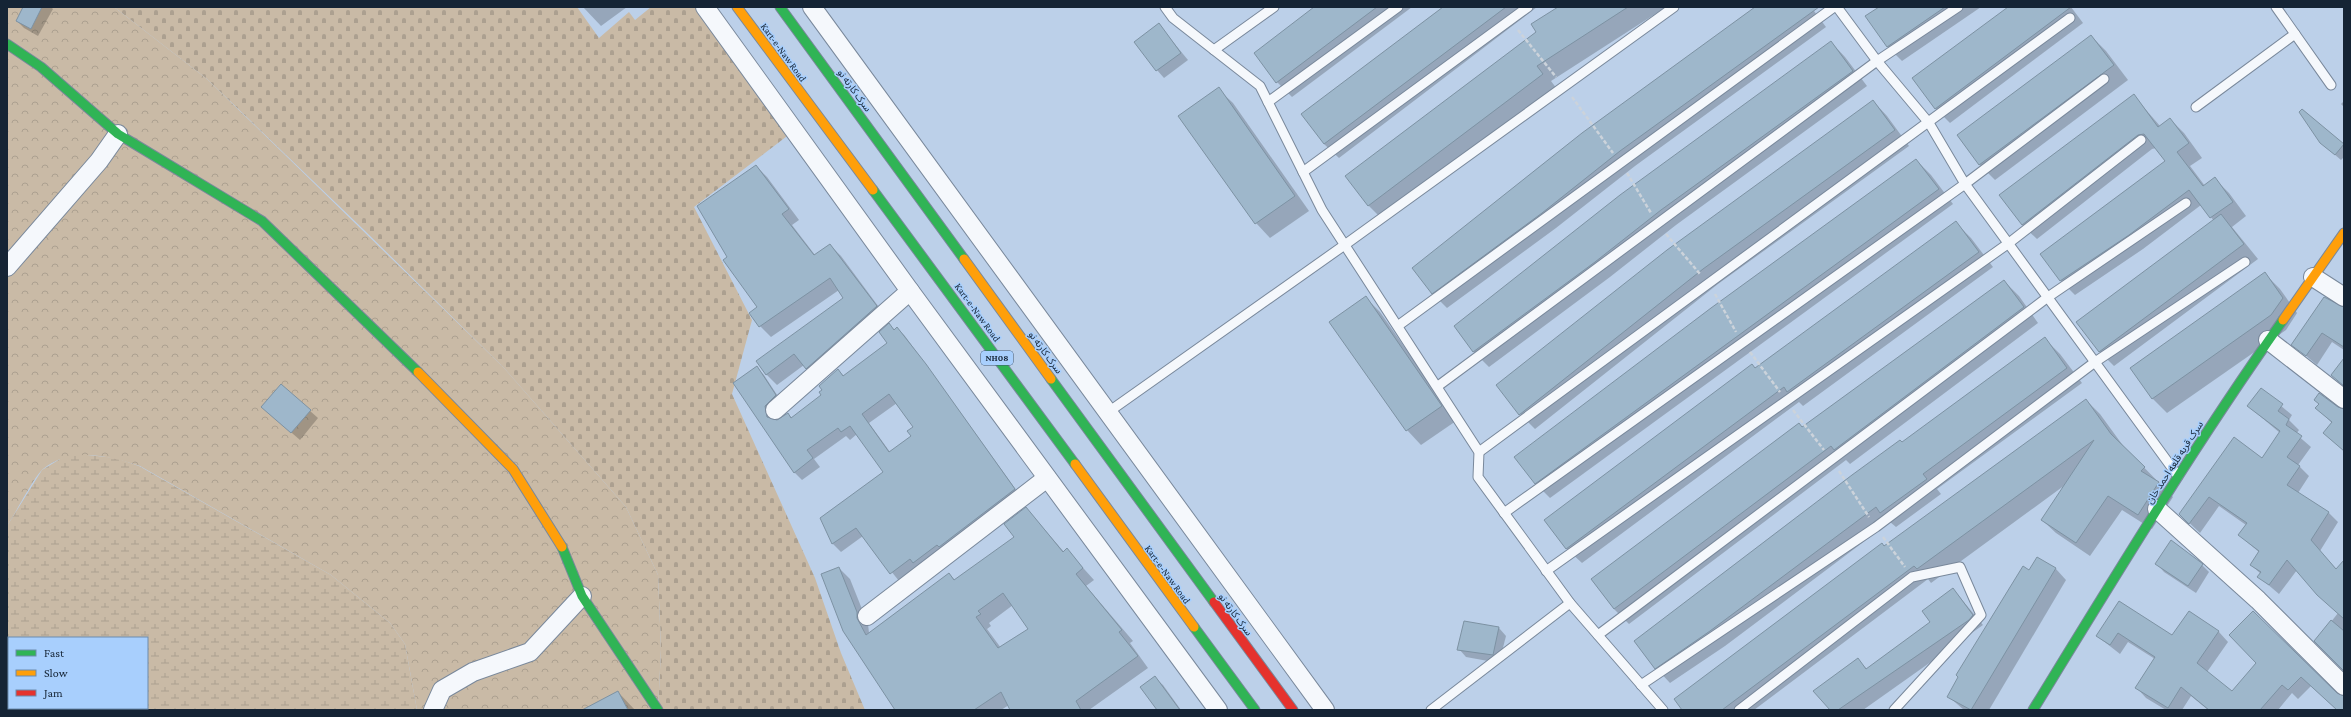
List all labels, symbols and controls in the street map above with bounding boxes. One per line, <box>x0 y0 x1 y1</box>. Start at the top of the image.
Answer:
street label: Kart-e-Naw Road <box>759 21 809 84</box>
street label: سرک کارته نو <box>835 67 874 114</box>
street label: Kart-e-Naw Road <box>953 281 1003 344</box>
street label: سرک کارته نو <box>1026 329 1065 376</box>
road number: NH08 <box>981 351 1013 365</box>
street label: سرک قریه قلعه احمد خان <box>2144 419 2206 506</box>
street label: Kart-e-Naw Road <box>1143 543 1193 606</box>
street label: سرک کارته نو <box>1216 591 1255 638</box>
legend <box>8 637 148 709</box>
text: Fast <box>44 646 65 660</box>
text: Slow <box>44 666 68 680</box>
text: Jam <box>43 686 63 700</box>

